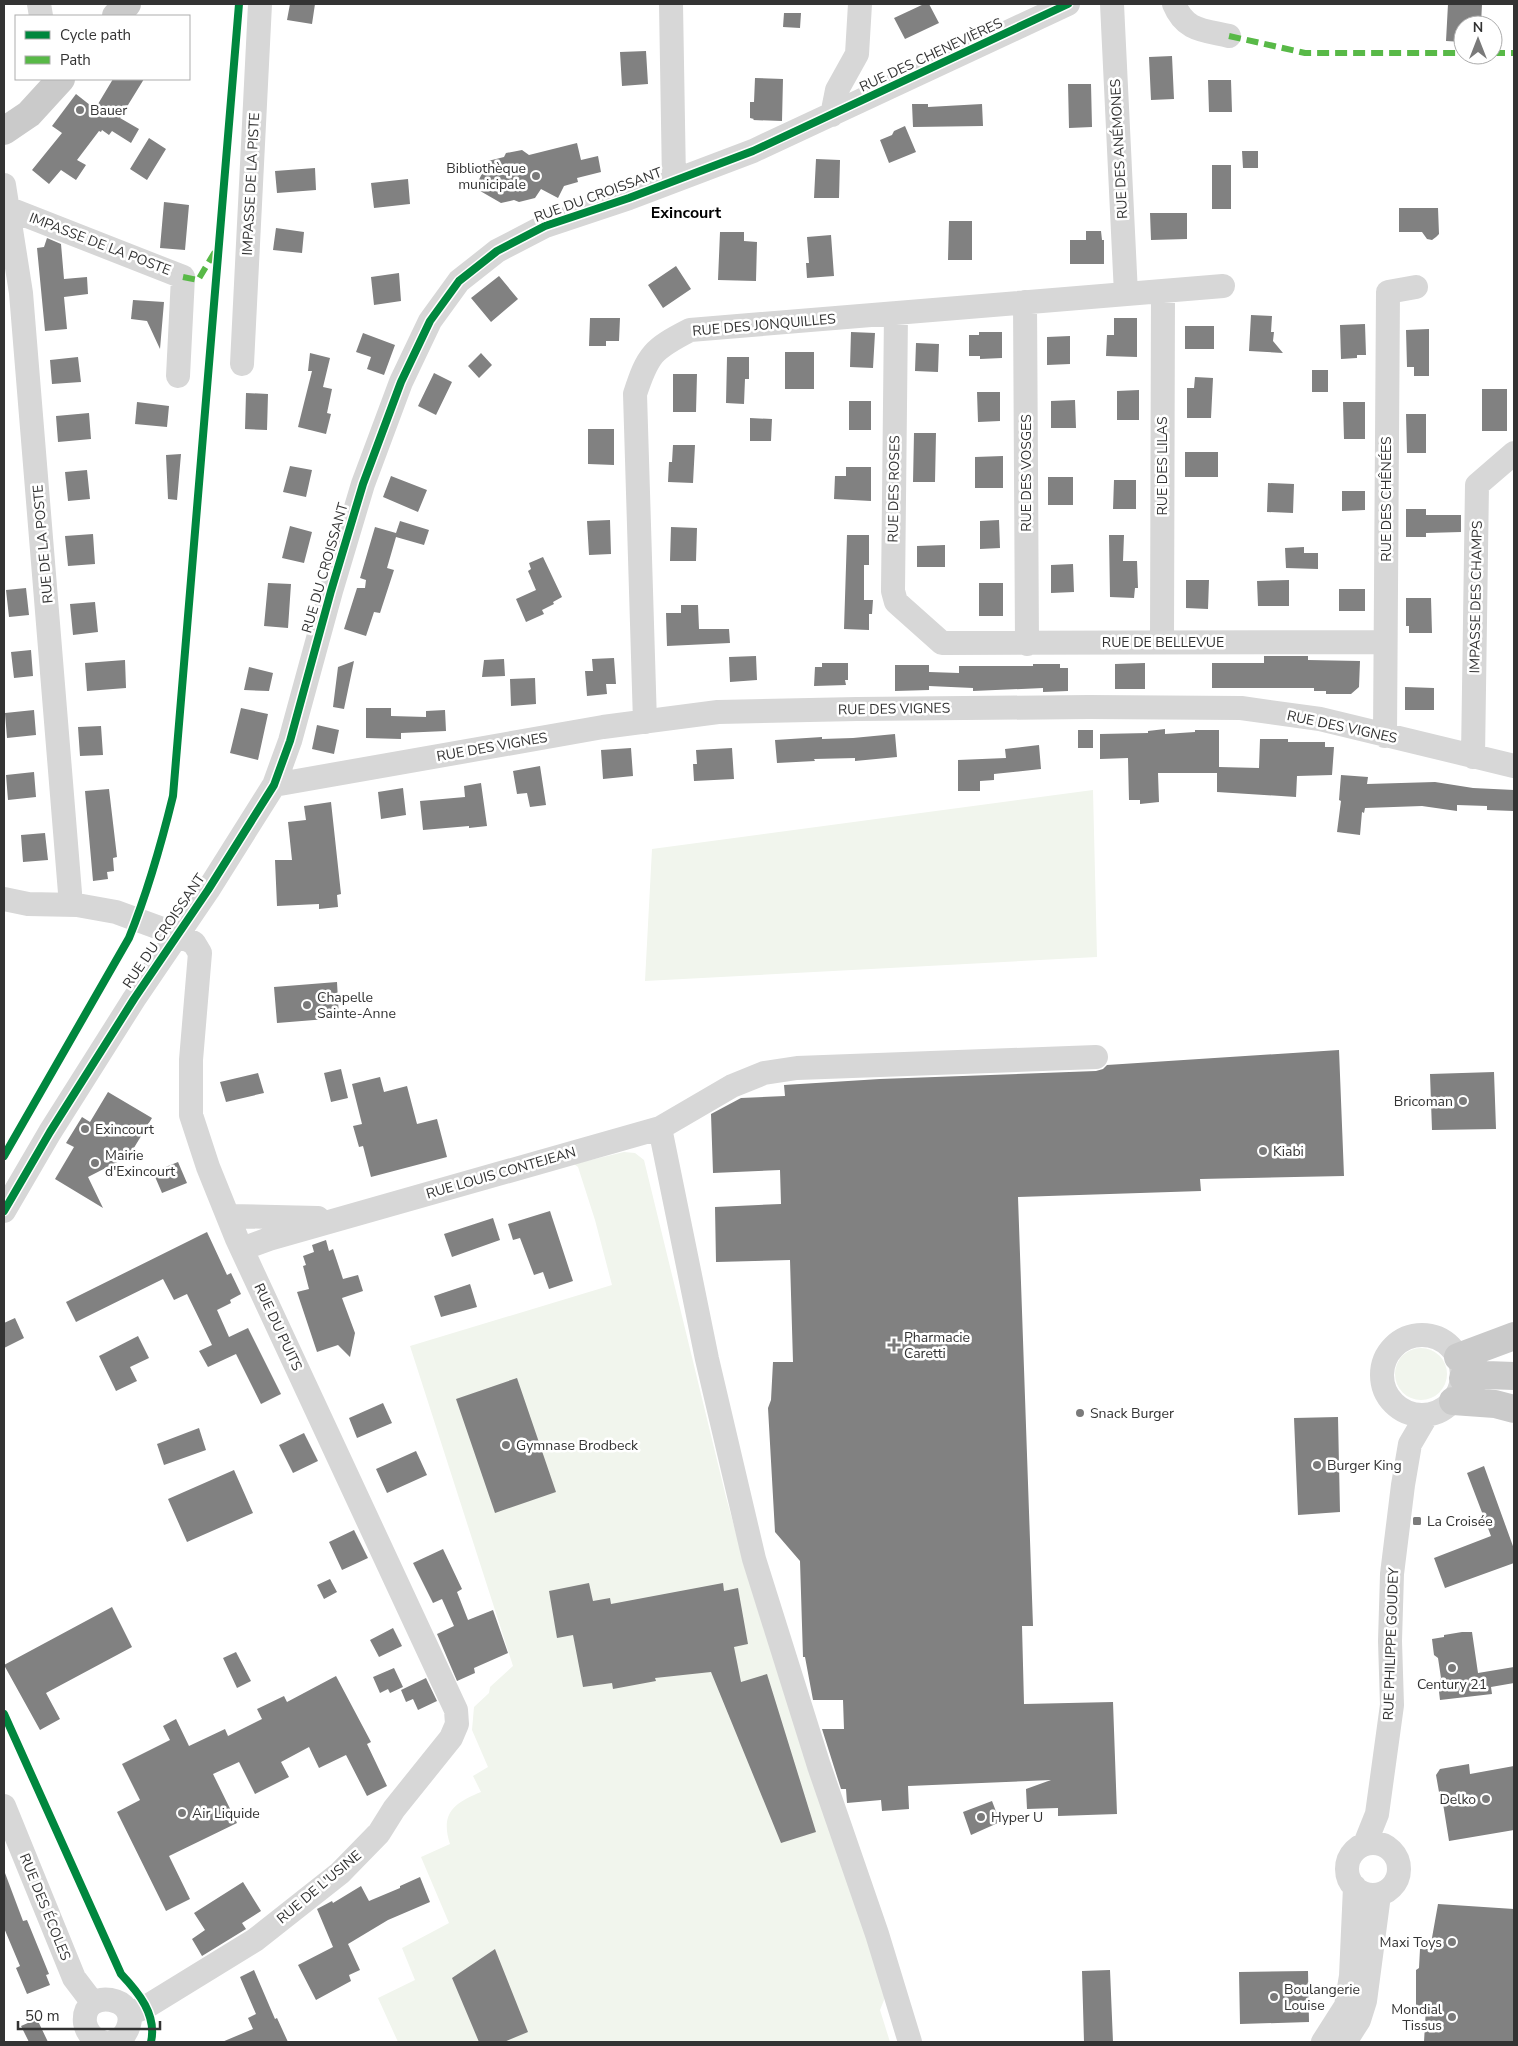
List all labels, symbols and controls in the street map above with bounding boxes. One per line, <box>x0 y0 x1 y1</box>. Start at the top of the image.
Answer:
street label: RUE DES CHENEVIÈRES <box>856 13 1006 97</box>
legend <box>15 15 190 80</box>
north arrow <box>1453 15 1503 65</box>
text: N <box>1473 18 1483 37</box>
text: Cycle path <box>60 25 131 45</box>
text: Path <box>60 50 91 70</box>
street label: RUE DES ANÉMONES <box>1106 78 1132 220</box>
place label: Bauer <box>90 101 127 120</box>
marker: Bauer <box>74 104 86 116</box>
street label: IMPASSE DE LA PISTE <box>238 112 264 256</box>
place label: Bibliothèque municipale <box>446 159 526 194</box>
street label: RUE DU CROISSANT <box>531 163 665 227</box>
marker: Bibliothèque municipale <box>530 170 542 182</box>
district label: Exincourt <box>651 202 722 224</box>
street label: IMPASSE DE LA POSTE <box>26 208 174 280</box>
street label: RUE DES JONQUILLES <box>691 309 837 341</box>
street label: RUE DES VOSGES <box>1017 414 1036 532</box>
street label: RUE DES LILAS <box>1153 416 1172 516</box>
street label: RUE DES ROSES <box>884 435 904 543</box>
street label: RUE DES CHÊNÉES <box>1377 436 1396 562</box>
street label: RUE DE LA POSTE <box>28 484 58 604</box>
street label: RUE DU CROISSANT <box>297 500 353 635</box>
street label: IMPASSE DES CHAMPS <box>1465 520 1487 674</box>
street label: RUE DE BELLEVUE <box>1102 633 1224 652</box>
street label: RUE DES VIGNES <box>838 699 951 719</box>
street label: RUE DES VIGNES <box>1285 706 1399 748</box>
street label: RUE DES VIGNES <box>435 728 549 766</box>
street label: RUE DU CROISSANT <box>118 869 210 992</box>
place label: Chapelle Sainte-Anne <box>317 988 396 1023</box>
marker: Chapelle Sainte-Anne <box>301 999 313 1011</box>
place label: Bricoman <box>1394 1092 1453 1111</box>
marker: Bricoman <box>1457 1095 1469 1107</box>
place label: Exincourt <box>95 1120 154 1139</box>
marker: Exincourt <box>79 1123 91 1135</box>
street label: RUE LOUIS CONTEJEAN <box>424 1142 578 1204</box>
place label: Kiabi <box>1273 1142 1304 1161</box>
marker: Kiabi <box>1257 1145 1269 1157</box>
place label: Mairie d'Exincourt <box>105 1146 175 1181</box>
marker: Mairie d'Exincourt <box>89 1157 101 1169</box>
street label: RUE DU PUITS <box>249 1280 307 1374</box>
place label: Pharmacie Caretti <box>904 1328 970 1363</box>
marker: Pharmacie Caretti <box>888 1339 900 1351</box>
place label: Snack Burger <box>1090 1404 1174 1423</box>
marker: Snack Burger <box>1074 1407 1086 1419</box>
place label: Gymnase Brodbeck <box>516 1436 639 1455</box>
marker: Gymnase Brodbeck <box>500 1439 512 1451</box>
place label: Burger King <box>1327 1456 1402 1475</box>
marker: Burger King <box>1311 1459 1323 1471</box>
place label: La Croisée <box>1427 1512 1493 1531</box>
marker: La Croisée <box>1411 1515 1423 1527</box>
street label: RUE PHILIPPE GOUDEY <box>1379 1567 1403 1721</box>
marker: Century 21 <box>1446 1662 1458 1674</box>
place label: Century 21 <box>1417 1675 1487 1694</box>
place label: Delko <box>1439 1790 1476 1809</box>
marker: Delko <box>1480 1793 1492 1805</box>
place label: Air Liquide <box>192 1804 260 1823</box>
marker: Air Liquide <box>176 1807 188 1819</box>
place label: Hyper U <box>991 1808 1043 1827</box>
marker: Hyper U <box>975 1811 987 1823</box>
street label: RUE DE L'USINE <box>273 1846 365 1928</box>
street label: RUE DES ÉCOLES <box>15 1851 75 1964</box>
place label: Maxi Toys <box>1380 1933 1442 1952</box>
marker: Maxi Toys <box>1446 1936 1458 1948</box>
place label: Boulangerie Louise <box>1284 1980 1360 2015</box>
marker: Boulangerie Louise <box>1268 1991 1280 2003</box>
scale bar <box>18 1998 160 2030</box>
place label: Mondial Tissus <box>1391 2000 1443 2035</box>
text: 50 m <box>25 2006 60 2026</box>
marker: Mondial Tissus <box>1446 2011 1458 2023</box>

